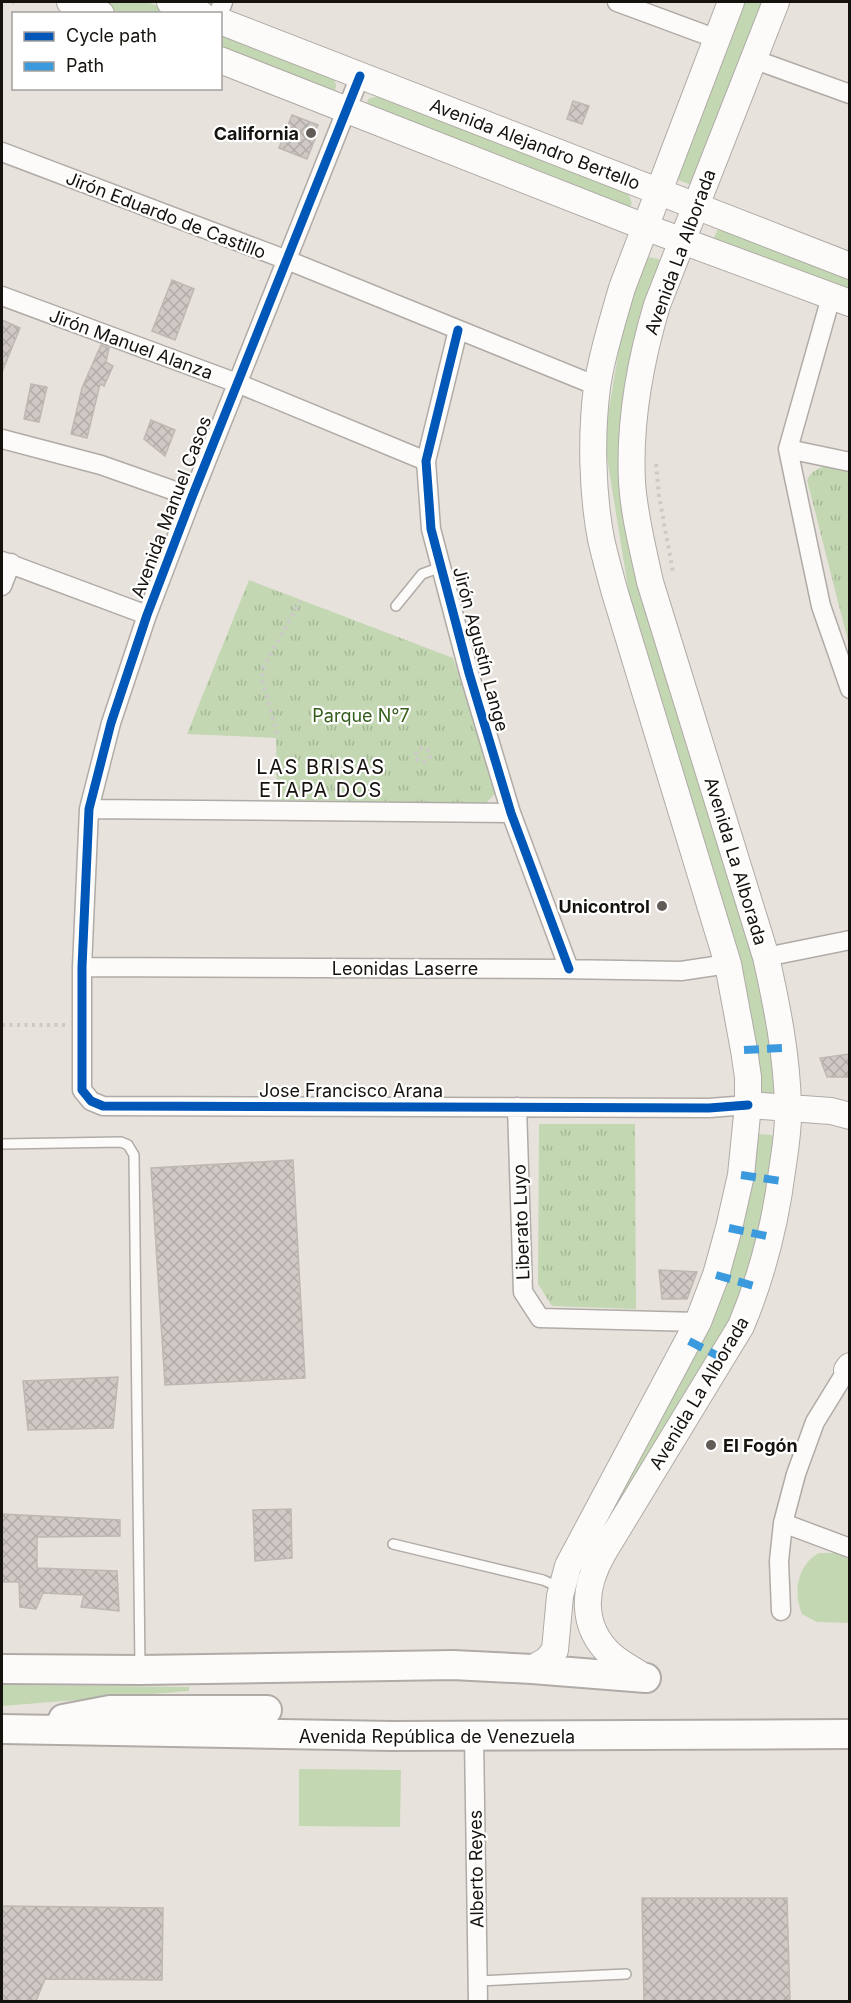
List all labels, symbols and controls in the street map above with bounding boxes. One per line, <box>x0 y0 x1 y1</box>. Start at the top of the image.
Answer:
legend <box>12 12 222 90</box>
text: Cycle path <box>66 25 157 46</box>
text: Path <box>66 55 104 76</box>
street label: Avenida Alejandro Bertello <box>427 94 643 194</box>
place label: California <box>214 123 299 144</box>
marker: California <box>304 126 318 140</box>
street label: Avenida La Alborada <box>640 166 720 338</box>
street label: Jirón Eduardo de Castillo <box>63 167 269 263</box>
street label: Jirón Manuel Alanza <box>46 305 216 383</box>
street label: Avenida Manuel Casos <box>127 413 215 601</box>
street label: Jirón Agustín Lange <box>449 564 513 734</box>
park label: Parque N°7 <box>312 705 410 726</box>
district label: LAS BRISAS ETAPA DOS <box>256 755 386 802</box>
street label: Avenida La Alborada <box>700 774 772 948</box>
place label: Unicontrol <box>559 896 650 917</box>
marker: Unicontrol <box>655 899 669 913</box>
street label: Leonidas Laserre <box>332 958 478 979</box>
street label: Jose Francisco Arana <box>259 1080 443 1101</box>
street label: Liberato Luyo <box>508 1164 534 1280</box>
street label: Avenida La Alborada <box>645 1313 753 1473</box>
place label: El Fogón <box>723 1435 798 1456</box>
marker: El Fogón <box>704 1438 718 1452</box>
street label: Avenida República de Venezuela <box>299 1726 575 1747</box>
street label: Alberto Reyes <box>464 1810 488 1928</box>

